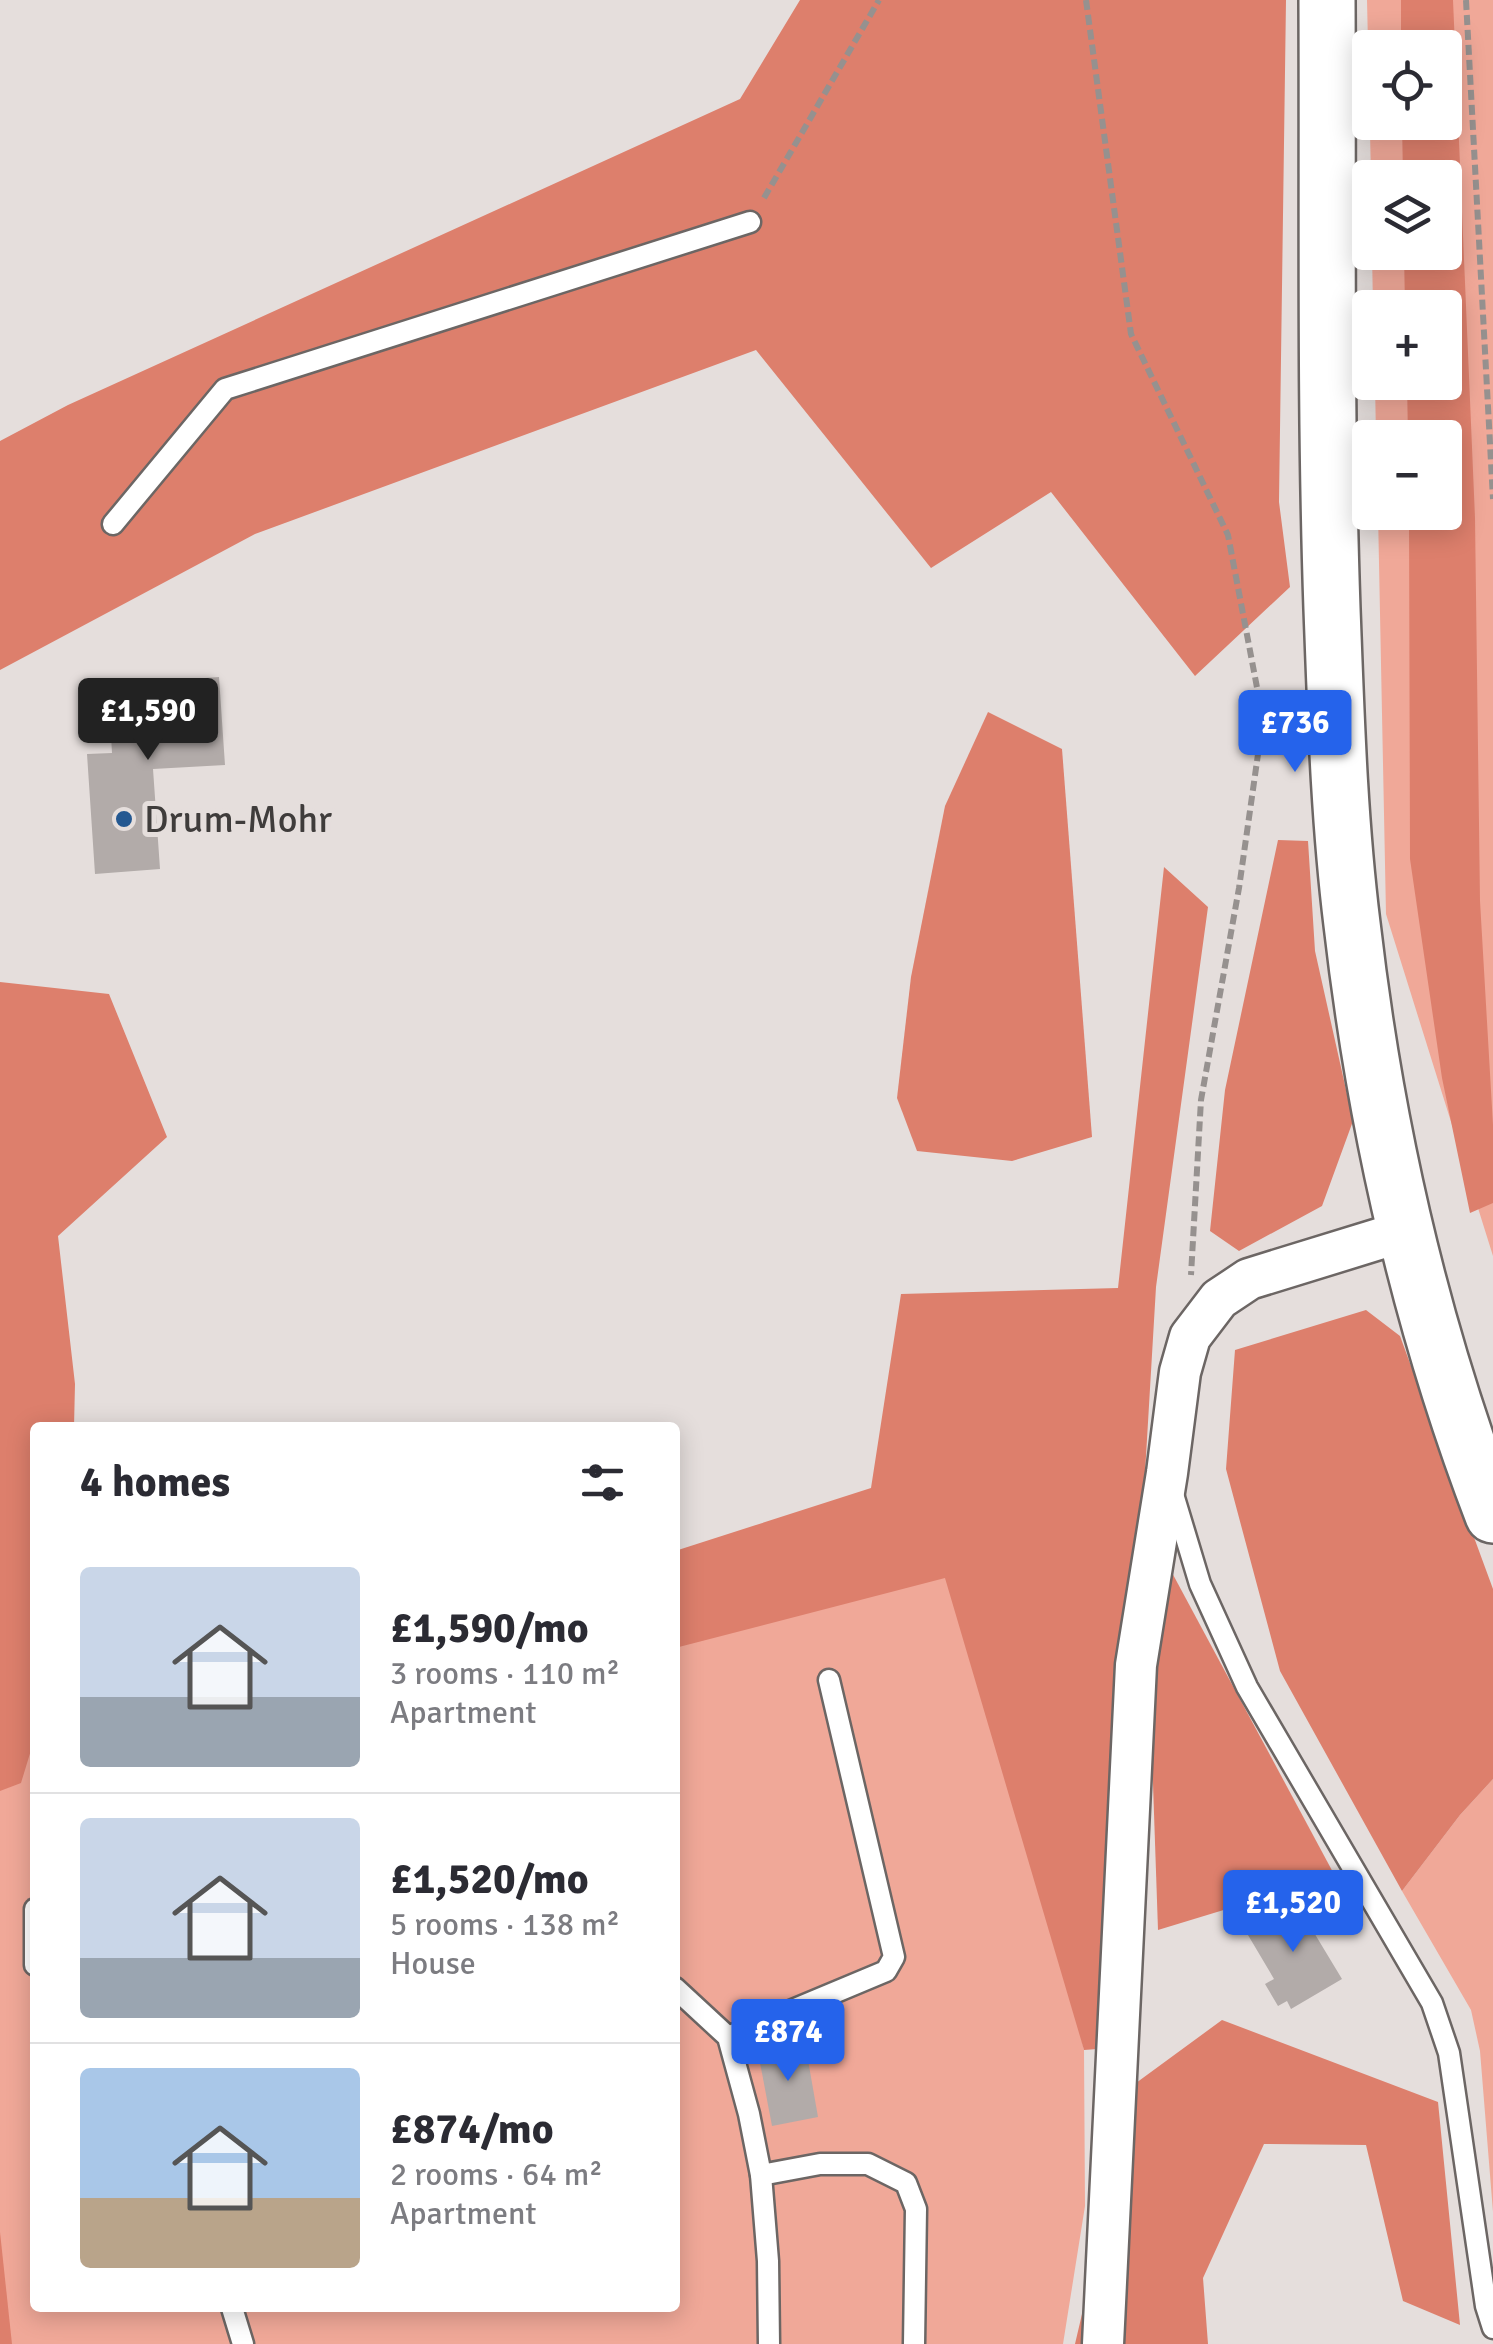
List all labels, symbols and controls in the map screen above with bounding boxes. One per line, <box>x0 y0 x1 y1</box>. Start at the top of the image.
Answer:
map controls <box>1352 30 1462 530</box>
button: locate <box>1352 30 1462 140</box>
button: layers <box>1352 160 1462 270</box>
button: + <box>1352 290 1462 400</box>
button: − <box>1352 420 1462 530</box>
pin: £1,590 <box>67 678 229 763</box>
pin: £736 <box>1236 690 1354 775</box>
text: £1,590 <box>100 691 196 730</box>
text: £736 <box>1260 703 1330 742</box>
place label: Drum-Mohr <box>144 796 332 843</box>
marker: Drum-Mohr <box>113 808 135 830</box>
icon: filters <box>575 1455 630 1510</box>
text: 4 homes <box>80 1457 230 1508</box>
text: £1,590/mo <box>390 1603 589 1654</box>
icon: home <box>160 1607 280 1727</box>
text: 3 rooms · 110 m² <box>390 1654 620 1693</box>
text: Apartment <box>390 1693 537 1732</box>
text: £1,520/mo <box>390 1854 589 1905</box>
icon: home <box>160 1858 280 1978</box>
pin: £1,520 <box>1212 1870 1374 1955</box>
text: £1,520 <box>1245 1883 1341 1922</box>
text: 5 rooms · 138 m² <box>390 1905 620 1944</box>
text: House <box>390 1944 476 1983</box>
pin: £874 <box>729 1999 847 2084</box>
text: £874 <box>753 2012 823 2051</box>
text: £874/mo <box>390 2104 554 2155</box>
icon: home <box>160 2108 280 2228</box>
text: 2 rooms · 64 m² <box>390 2155 603 2194</box>
text: Apartment <box>390 2194 537 2233</box>

